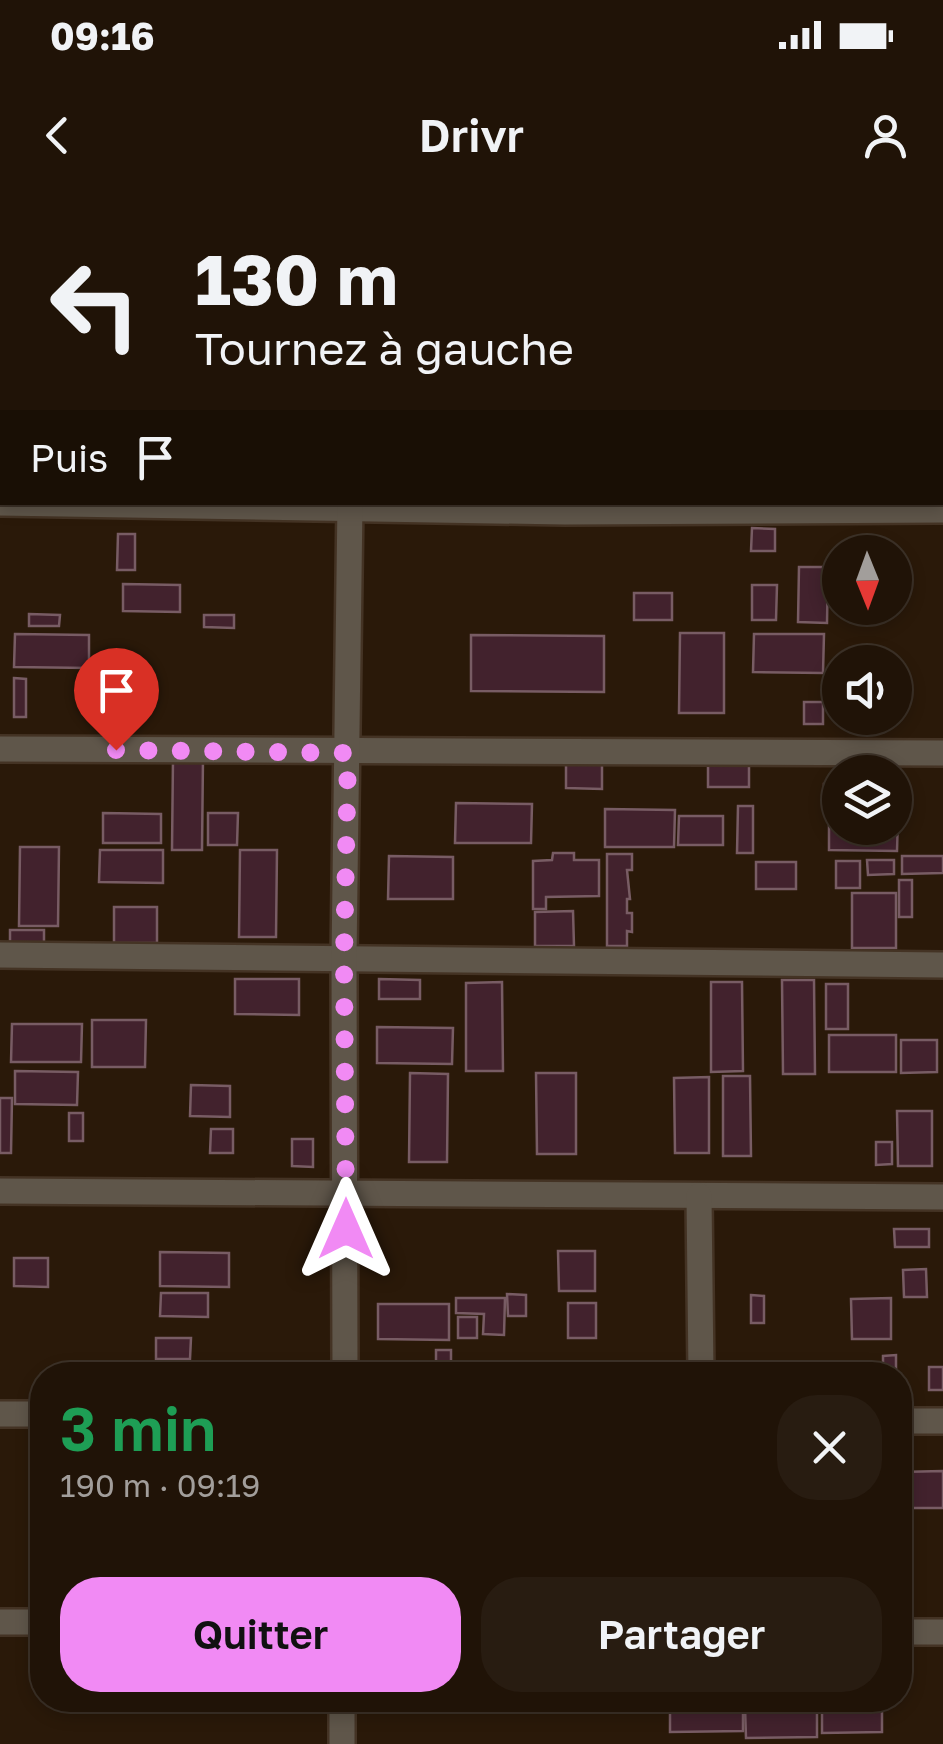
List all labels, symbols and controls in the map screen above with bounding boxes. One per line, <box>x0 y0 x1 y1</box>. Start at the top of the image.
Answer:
text: 09:16 <box>50 13 155 58</box>
icon: back <box>30 108 85 163</box>
text: Drivr <box>419 108 524 162</box>
icon: person <box>858 108 913 163</box>
text: 130 m <box>195 236 398 320</box>
icon: left <box>30 240 160 370</box>
text: Tournez à gauche <box>195 321 574 375</box>
icon: arrive <box>128 430 183 485</box>
text: Puis <box>30 435 108 480</box>
north arrow <box>822 535 912 625</box>
map controls <box>822 535 912 845</box>
button: sound <box>822 645 912 735</box>
pin <box>74 648 159 751</box>
icon: arrive <box>89 663 144 718</box>
button: layers <box>822 755 912 845</box>
position arrow <box>294 1177 398 1281</box>
text: 3 min <box>60 1392 216 1464</box>
button: close <box>777 1395 882 1500</box>
text: 190 m · 09:19 <box>60 1466 260 1504</box>
button: Quitter <box>60 1577 461 1692</box>
button: Partager <box>481 1577 882 1692</box>

